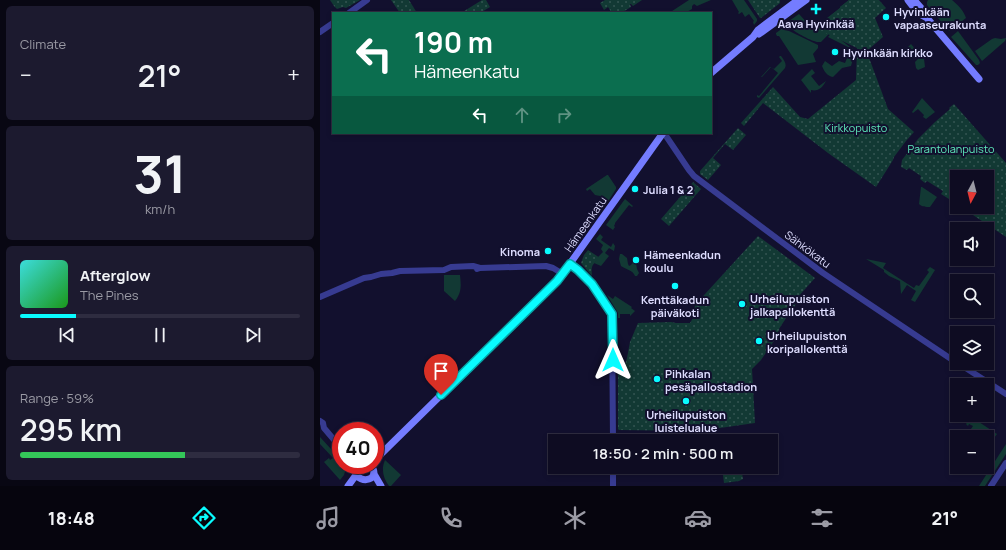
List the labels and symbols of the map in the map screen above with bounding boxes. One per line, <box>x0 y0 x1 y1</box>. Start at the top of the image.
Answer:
marker: Aava Hyvinkää <box>810 3 822 15</box>
place label: Hyvinkään vapaaseurakunta <box>894 4 986 32</box>
marker: Hyvinkään vapaaseurakunta <box>881 12 891 22</box>
place label: Aava Hyvinkää <box>778 16 854 31</box>
place label: Hyvinkään kirkko <box>843 45 933 60</box>
marker: Hyvinkään kirkko <box>830 47 840 57</box>
park label: Kirkkopuisto <box>825 120 888 135</box>
park label: Parantolanpuisto <box>908 141 995 156</box>
north arrow <box>950 170 994 214</box>
place label: Julia 1 & 2 <box>643 182 693 197</box>
marker: Julia 1 & 2 <box>630 184 640 194</box>
street label: Hämeenkatu <box>560 193 610 255</box>
street label: Sähkökatu <box>782 227 834 271</box>
place label: Kinoma <box>500 244 540 259</box>
marker: Kinoma <box>543 246 553 256</box>
place label: Hämeenkadun koulu <box>644 247 721 275</box>
marker: Hämeenkadun koulu <box>631 255 641 265</box>
marker: Kenttäkadun päiväkoti <box>670 281 680 291</box>
place label: Urheilupuiston jalkapallokenttä <box>749 291 835 319</box>
place label: Kenttäkadun päiväkoti <box>641 292 709 320</box>
marker: Urheilupuiston jalkapallokenttä <box>737 299 747 309</box>
place label: Urheilupuiston koripallokenttä <box>767 328 848 356</box>
marker: Urheilupuiston koripallokenttä <box>754 336 764 346</box>
position arrow <box>592 339 634 381</box>
pin <box>424 354 458 395</box>
place label: Pihkalan pesäpallostadion <box>665 366 757 394</box>
marker: Pihkalan pesäpallostadion <box>652 374 662 384</box>
marker: Urheilupuiston luistelualue <box>681 396 691 406</box>
place label: Urheilupuiston luistelualue <box>646 407 726 435</box>
speed limit sign: 40 <box>332 422 384 474</box>

